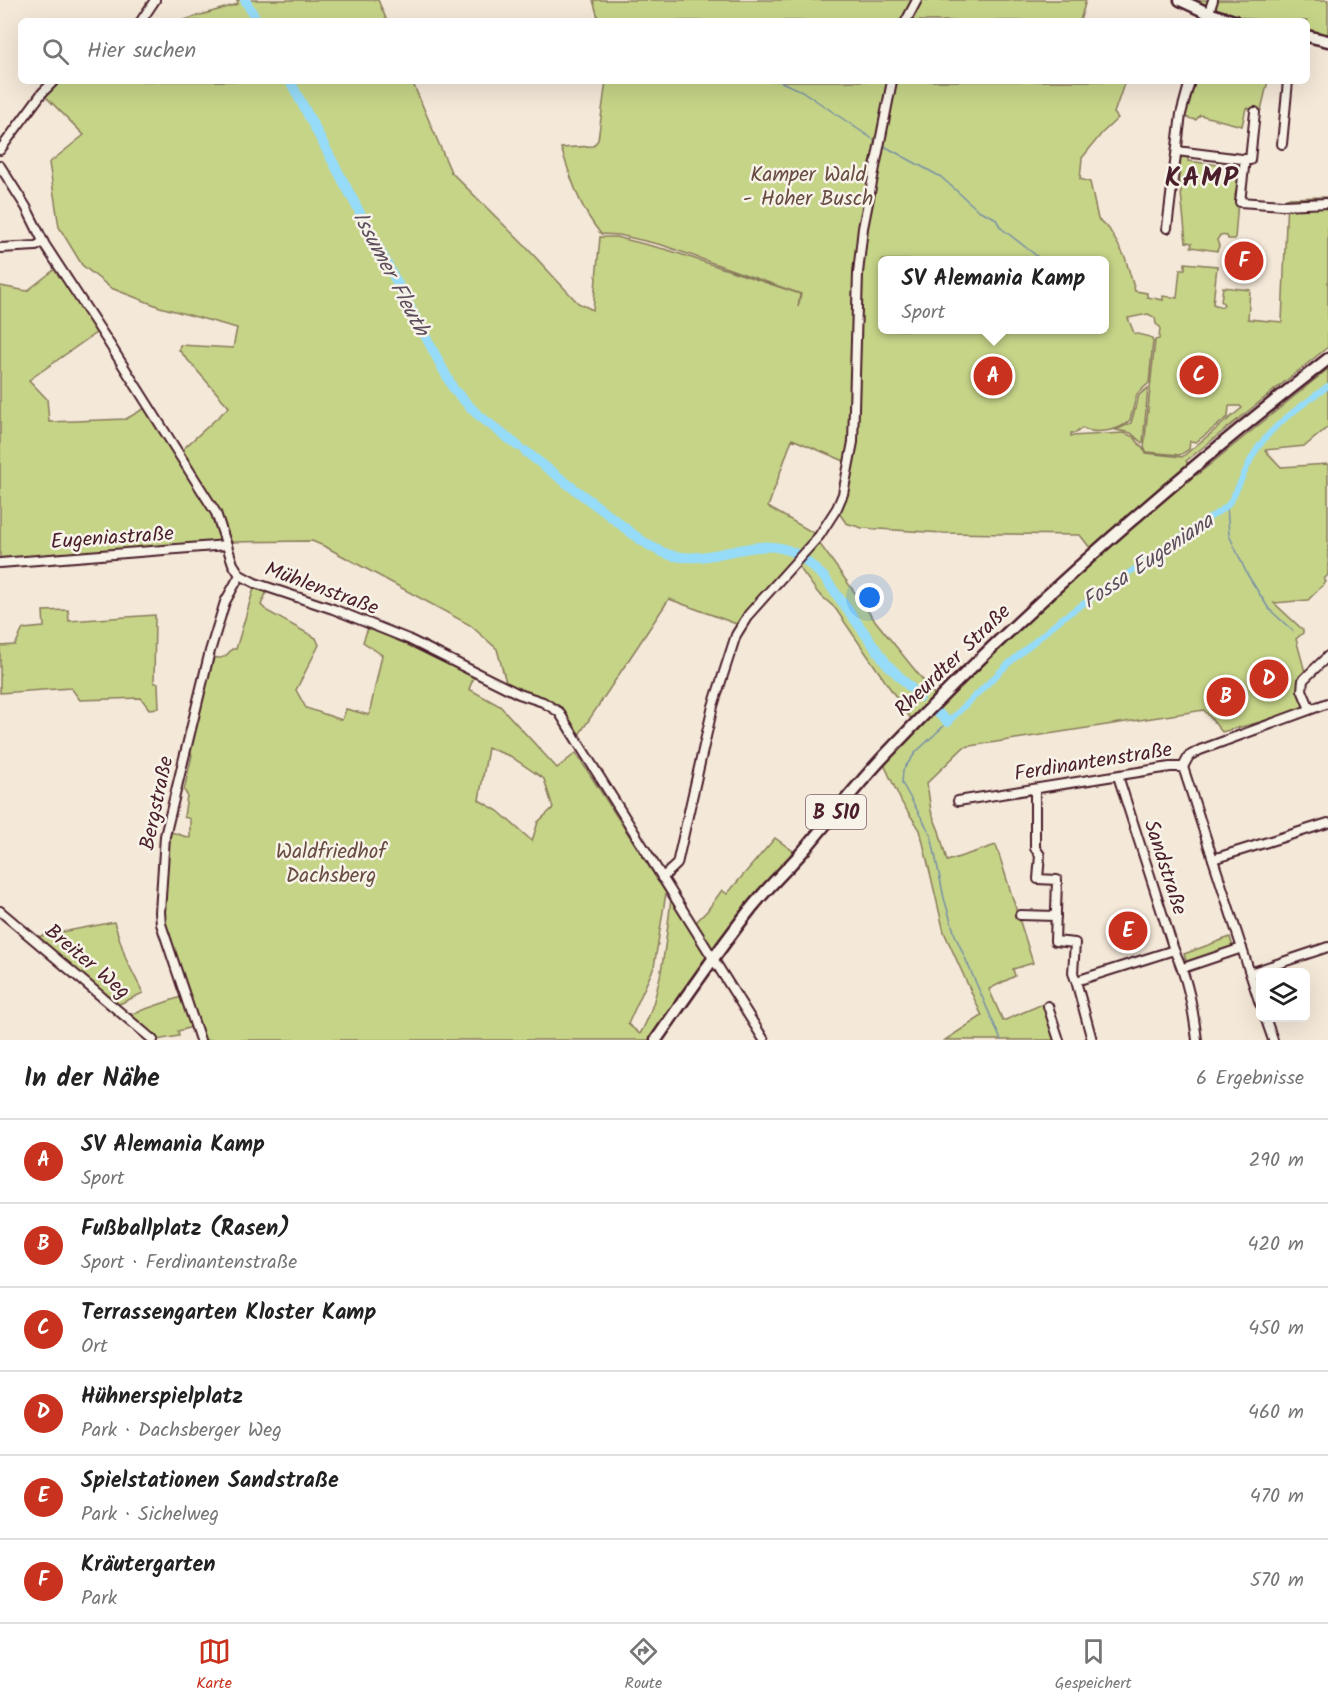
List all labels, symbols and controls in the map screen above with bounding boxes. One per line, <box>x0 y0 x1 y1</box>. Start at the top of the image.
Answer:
search box <box>18 18 1310 84</box>
text: Hier suchen <box>87 34 196 69</box>
icon: search <box>39 35 72 68</box>
district label: KAMP <box>1165 157 1239 200</box>
park label: Kamper Wald - Hoher Busch <box>743 159 873 216</box>
water label: Issumer Fleuth <box>342 205 439 345</box>
pin: F <box>1224 238 1264 284</box>
popup <box>878 256 1109 334</box>
text: SV Alemania Kamp <box>902 262 1085 297</box>
text: Sport <box>902 297 945 329</box>
pin: C <box>1180 352 1218 398</box>
pin: A <box>974 354 1012 398</box>
water label: Fossa Eugeniana <box>1075 504 1223 619</box>
street label: Eugeniastraße <box>49 518 175 559</box>
street label: Mühlenstraße <box>260 554 384 626</box>
your location <box>855 583 884 612</box>
street label: Rheurdter Straße <box>887 596 1019 725</box>
pin: D <box>1250 656 1288 702</box>
pin: B <box>1206 674 1246 720</box>
street label: Ferdinantenstraße <box>1012 734 1175 791</box>
street label: Bergstraße <box>131 753 184 853</box>
road number: B 510 <box>806 795 866 829</box>
street label: Sandstraße <box>1134 816 1196 920</box>
park label: Waldfriedhof Dachsberg <box>276 836 388 893</box>
pin: E <box>1108 908 1148 954</box>
street label: Breiter Weg <box>37 916 137 1008</box>
map controls <box>1256 968 1310 1022</box>
button: layers <box>1256 968 1310 1022</box>
text: In der Nähe <box>24 1058 160 1100</box>
text: 6 Ergebnisse <box>1196 1063 1304 1095</box>
text: SV Alemania Kamp <box>81 1128 265 1163</box>
text: A <box>37 1145 50 1177</box>
text: 290 m <box>1249 1145 1304 1177</box>
text: Sport <box>81 1163 125 1195</box>
text: Fußballplatz (Rasen) <box>81 1212 290 1247</box>
text: B <box>37 1229 50 1261</box>
text: 420 m <box>1247 1229 1304 1261</box>
text: Sport · Ferdinantenstraße <box>81 1247 297 1279</box>
text: Terrassengarten Kloster Kamp <box>81 1296 376 1331</box>
text: C <box>37 1313 50 1345</box>
text: 450 m <box>1248 1313 1304 1345</box>
text: Ort <box>81 1331 108 1363</box>
text: Hühnerspielplatz <box>81 1380 243 1415</box>
text: D <box>37 1397 50 1429</box>
text: 460 m <box>1248 1397 1304 1429</box>
text: Park · Dachsberger Weg <box>81 1415 282 1447</box>
text: Spielstationen Sandstraße <box>81 1464 339 1499</box>
text: E <box>38 1481 49 1513</box>
text: 470 m <box>1250 1481 1304 1513</box>
text: Park · Sichelweg <box>81 1499 219 1531</box>
text: Kräutergarten <box>81 1548 216 1583</box>
text: F <box>38 1565 49 1597</box>
text: 570 m <box>1250 1565 1304 1597</box>
text: Park <box>81 1583 117 1615</box>
tab: Karte <box>196 1635 232 1696</box>
tab: Route <box>625 1635 662 1696</box>
tab: Gespeichert <box>1055 1635 1132 1696</box>

